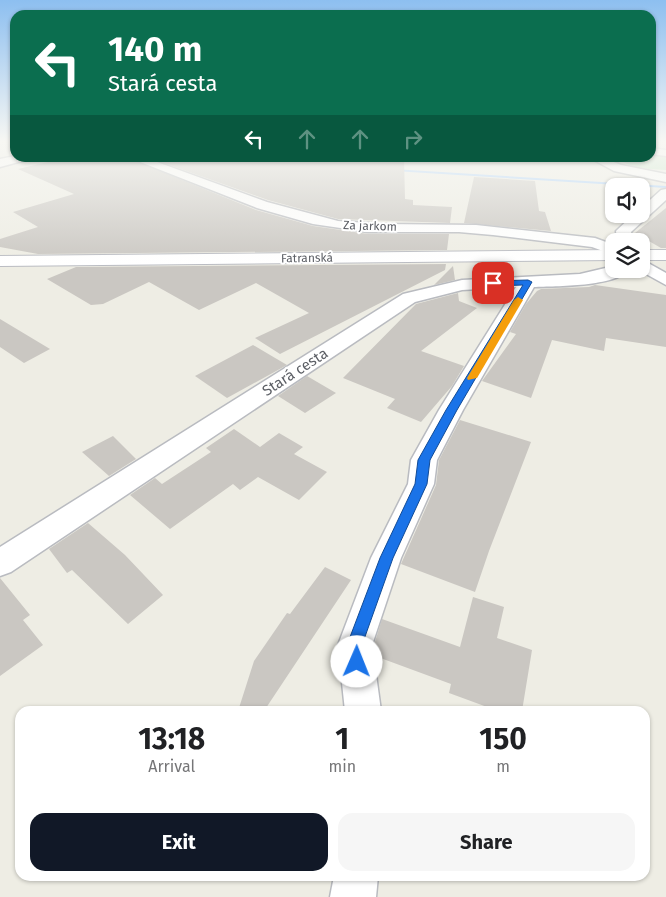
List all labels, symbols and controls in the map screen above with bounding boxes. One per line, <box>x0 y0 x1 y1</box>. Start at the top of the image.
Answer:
text: 140 m <box>108 28 202 70</box>
icon: left <box>25 30 90 95</box>
text: Stará cesta <box>108 70 217 97</box>
icon: left <box>240 125 268 153</box>
icon: ahead <box>293 125 321 153</box>
icon: ahead <box>346 125 374 153</box>
icon: right <box>399 125 427 153</box>
map controls <box>605 178 650 278</box>
button: sound <box>605 178 650 223</box>
street label: Za jarkom <box>343 218 397 234</box>
button: layers <box>605 233 650 278</box>
street label: Fatranská <box>281 251 333 265</box>
pin <box>472 262 514 304</box>
icon: arrive <box>479 269 507 297</box>
street label: Stará cesta <box>259 344 331 400</box>
position arrow <box>330 635 382 687</box>
text: 13:18 <box>138 721 205 757</box>
text: 1 <box>335 721 349 757</box>
text: 150 <box>479 721 527 757</box>
text: Arrival <box>148 757 195 776</box>
text: min <box>328 757 356 776</box>
text: m <box>496 757 510 776</box>
button: Exit <box>30 813 328 871</box>
button: Share <box>338 813 635 871</box>

